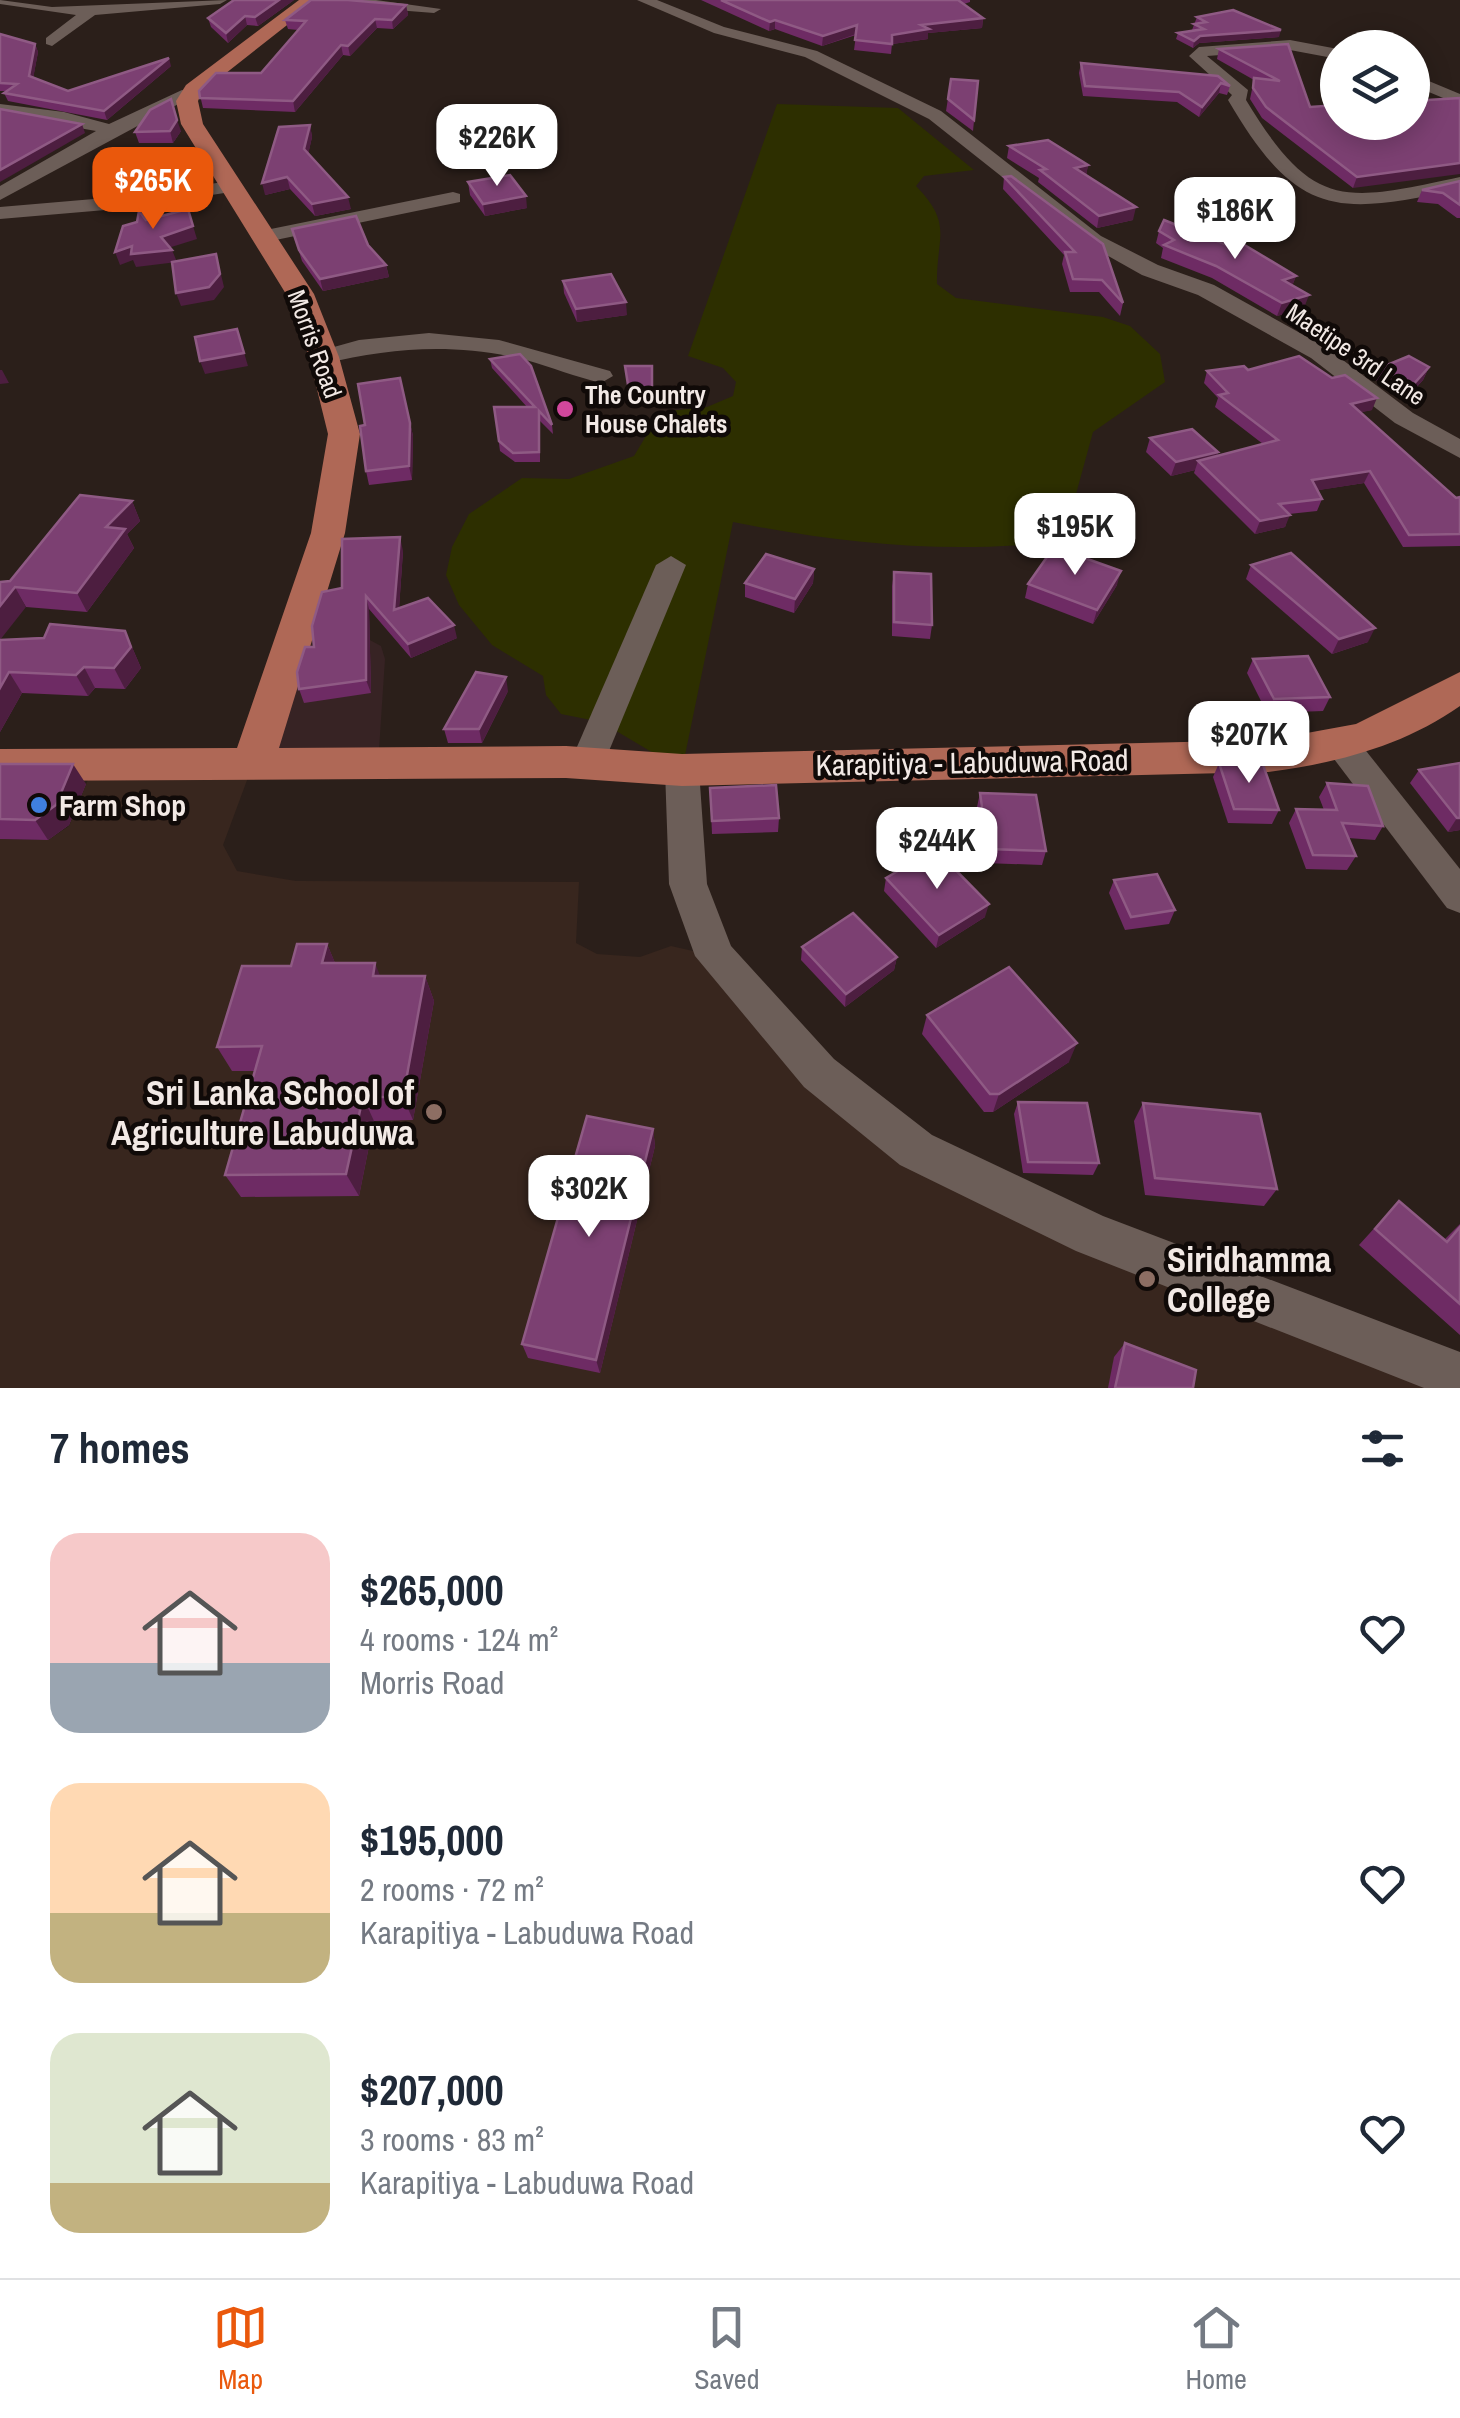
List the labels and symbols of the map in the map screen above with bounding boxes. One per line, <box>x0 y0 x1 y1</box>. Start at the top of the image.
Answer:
pin: $226K <box>427 104 567 189</box>
pin: $265K <box>83 147 223 232</box>
pin: $186K <box>1165 177 1305 262</box>
street label: Morris Road <box>280 285 350 403</box>
street label: Maetipe 3rd Lane <box>1280 295 1432 413</box>
place label: The Country House Chalets <box>585 378 727 441</box>
marker: The Country House Chalets <box>554 398 576 420</box>
pin: $195K <box>1005 493 1145 578</box>
pin: $207K <box>1179 701 1319 786</box>
street label: Karapitiya - Labuduwa Road <box>815 739 1129 785</box>
place label: Farm Shop <box>59 785 186 825</box>
marker: Farm Shop <box>28 794 50 816</box>
pin: $244K <box>867 807 1007 892</box>
place label: Sri Lanka School of Agriculture Labuduwa <box>111 1069 414 1156</box>
marker: Sri Lanka School of Agriculture Labuduwa <box>423 1101 445 1123</box>
pin: $302K <box>519 1155 659 1240</box>
place label: Siridhamma College <box>1167 1236 1331 1323</box>
marker: Siridhamma College <box>1136 1268 1158 1290</box>

